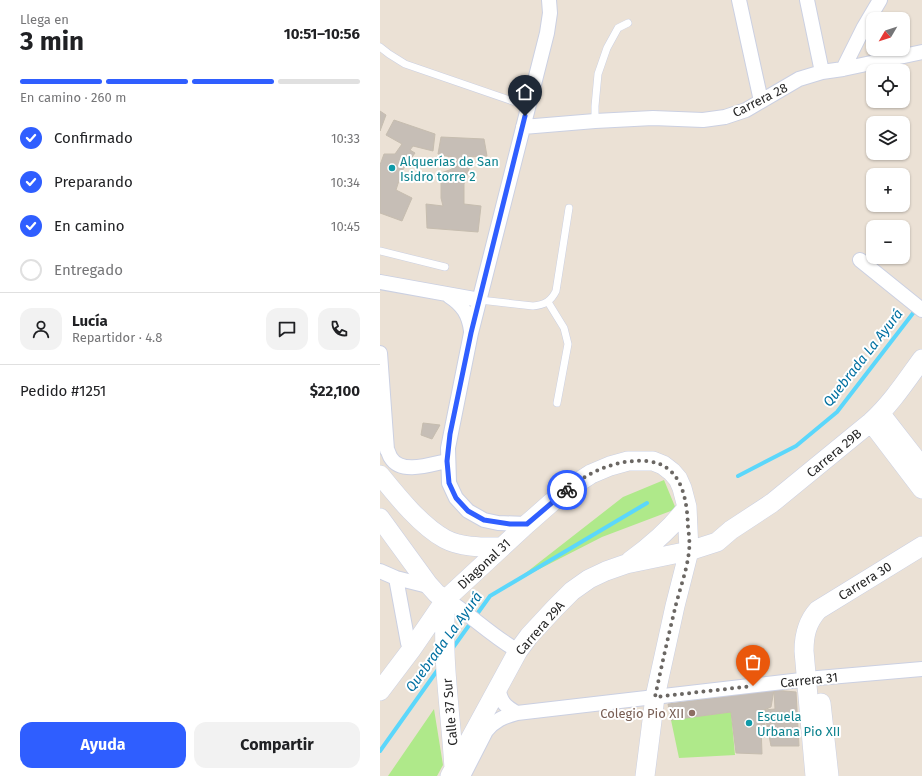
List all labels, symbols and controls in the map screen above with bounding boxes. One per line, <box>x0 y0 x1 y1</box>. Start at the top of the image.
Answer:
text: Llega en <box>20 12 69 27</box>
north arrow <box>866 12 910 56</box>
map controls <box>866 12 910 264</box>
text: 10:51–10:56 <box>284 25 360 43</box>
text: 3 min <box>20 26 84 57</box>
button: locate <box>866 64 910 108</box>
pin <box>508 75 542 116</box>
street label: Carrera 28 <box>730 80 790 120</box>
icon: home <box>514 81 536 103</box>
text: En camino · 260 m <box>20 90 126 105</box>
button: layers <box>866 116 910 160</box>
icon: check <box>20 127 42 149</box>
text: Confirmado <box>54 129 133 147</box>
text: 10:33 <box>331 131 360 146</box>
place label: Alquerías de San Isidro torre 2 <box>400 154 499 184</box>
marker: Alquerías de San Isidro torre 2 <box>387 163 397 173</box>
button: + <box>866 168 910 212</box>
icon: check <box>20 171 42 193</box>
text: Preparando <box>54 173 133 191</box>
text: 10:34 <box>331 175 360 190</box>
icon: check <box>20 215 42 237</box>
text: En camino <box>54 217 124 235</box>
text: 10:45 <box>331 219 360 234</box>
button: − <box>866 220 910 264</box>
text: Entregado <box>54 261 123 279</box>
water label: Quebrada La Ayurá <box>820 306 906 410</box>
button: person <box>20 308 62 350</box>
button: chat <box>266 308 308 350</box>
button: phone <box>318 308 360 350</box>
text: Lucía <box>72 312 108 330</box>
text: Repartidor · 4.8 <box>72 330 162 345</box>
text: Pedido #1251 <box>20 382 106 400</box>
text: $22,100 <box>310 382 360 400</box>
street label: Carrera 29B <box>803 426 865 480</box>
courier <box>547 470 587 510</box>
icon: bike <box>556 479 578 501</box>
street label: Diagonal 31 <box>454 536 514 592</box>
street label: Carrera 30 <box>836 559 894 603</box>
water label: Quebrada La Ayurá <box>402 589 486 695</box>
street label: Carrera 29A <box>513 598 568 658</box>
pin <box>736 645 770 686</box>
icon: bag <box>742 651 764 673</box>
street label: Carrera 31 <box>779 670 839 690</box>
street label: Calle 37 Sur <box>440 678 460 746</box>
place label: Colegio Pio XII <box>600 706 684 721</box>
marker: Colegio Pio XII <box>687 708 697 718</box>
place label: Escuela Urbana Pio XII <box>757 709 840 739</box>
marker: Escuela Urbana Pio XII <box>744 718 754 728</box>
button: Ayuda <box>20 722 186 768</box>
button: Compartir <box>194 722 360 768</box>

